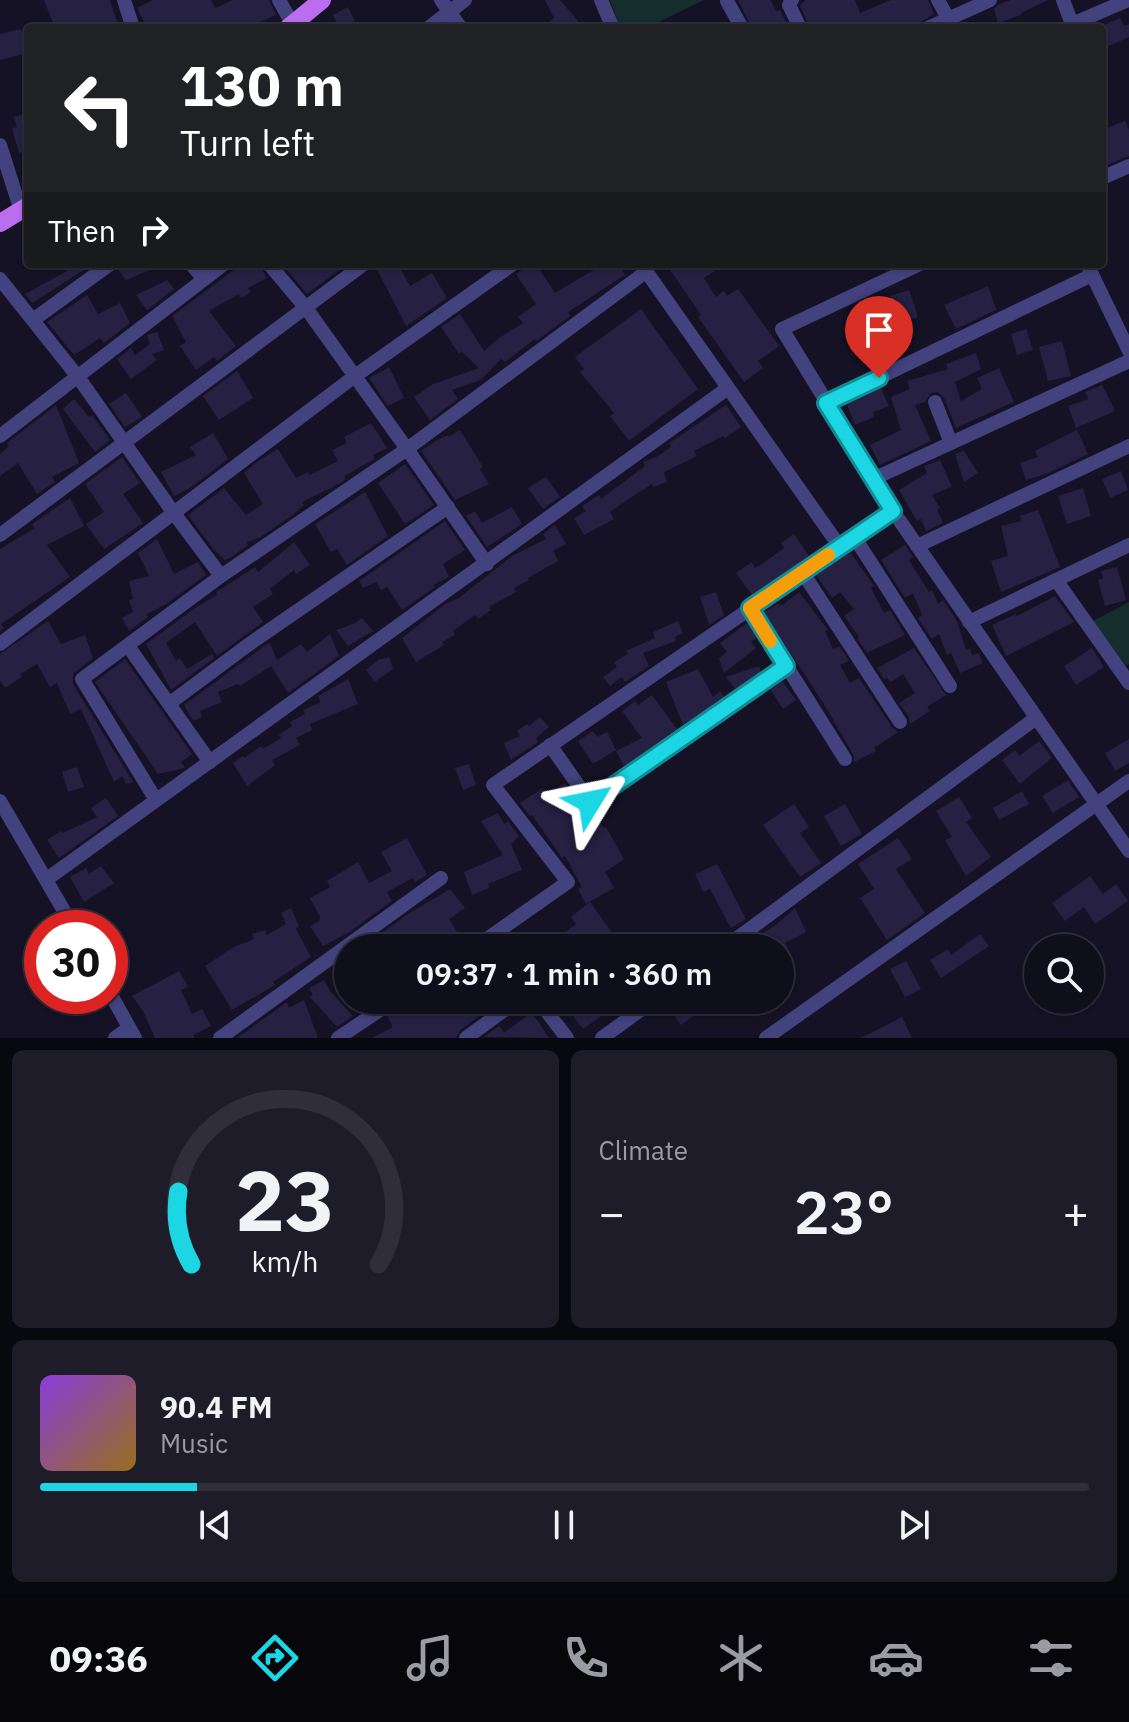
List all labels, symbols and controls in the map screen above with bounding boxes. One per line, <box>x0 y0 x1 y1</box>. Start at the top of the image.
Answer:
text: 130 m <box>180 49 344 121</box>
icon: left <box>48 56 152 160</box>
text: Turn left <box>180 119 315 166</box>
icon: right <box>132 208 176 252</box>
text: Then <box>48 211 116 250</box>
pin <box>845 296 913 378</box>
icon: arrive <box>857 308 901 352</box>
position arrow <box>548 760 632 844</box>
speed limit sign: 30 <box>24 910 128 1014</box>
map controls <box>1024 934 1104 1014</box>
button: search <box>1024 934 1104 1014</box>
text: 09:37 · 1 min · 360 m <box>416 954 712 993</box>
text: Climate <box>599 1133 688 1167</box>
text: 23 <box>235 1146 335 1254</box>
text: 23° <box>794 1172 894 1251</box>
text: − <box>599 1184 625 1241</box>
text: + <box>1063 1184 1089 1241</box>
text: km/h <box>252 1243 319 1280</box>
text: 90.4 FM <box>160 1387 273 1426</box>
text: Music <box>160 1426 228 1460</box>
icon: previous <box>193 1503 237 1547</box>
icon: pause <box>542 1503 586 1547</box>
icon: next <box>892 1503 936 1547</box>
icon: directions <box>247 1630 303 1686</box>
icon: music <box>402 1630 458 1686</box>
icon: phone <box>558 1630 614 1686</box>
icon: climate <box>713 1630 769 1686</box>
icon: car <box>868 1630 924 1686</box>
icon: filters <box>1023 1630 1079 1686</box>
text: 09:36 <box>50 1635 148 1682</box>

